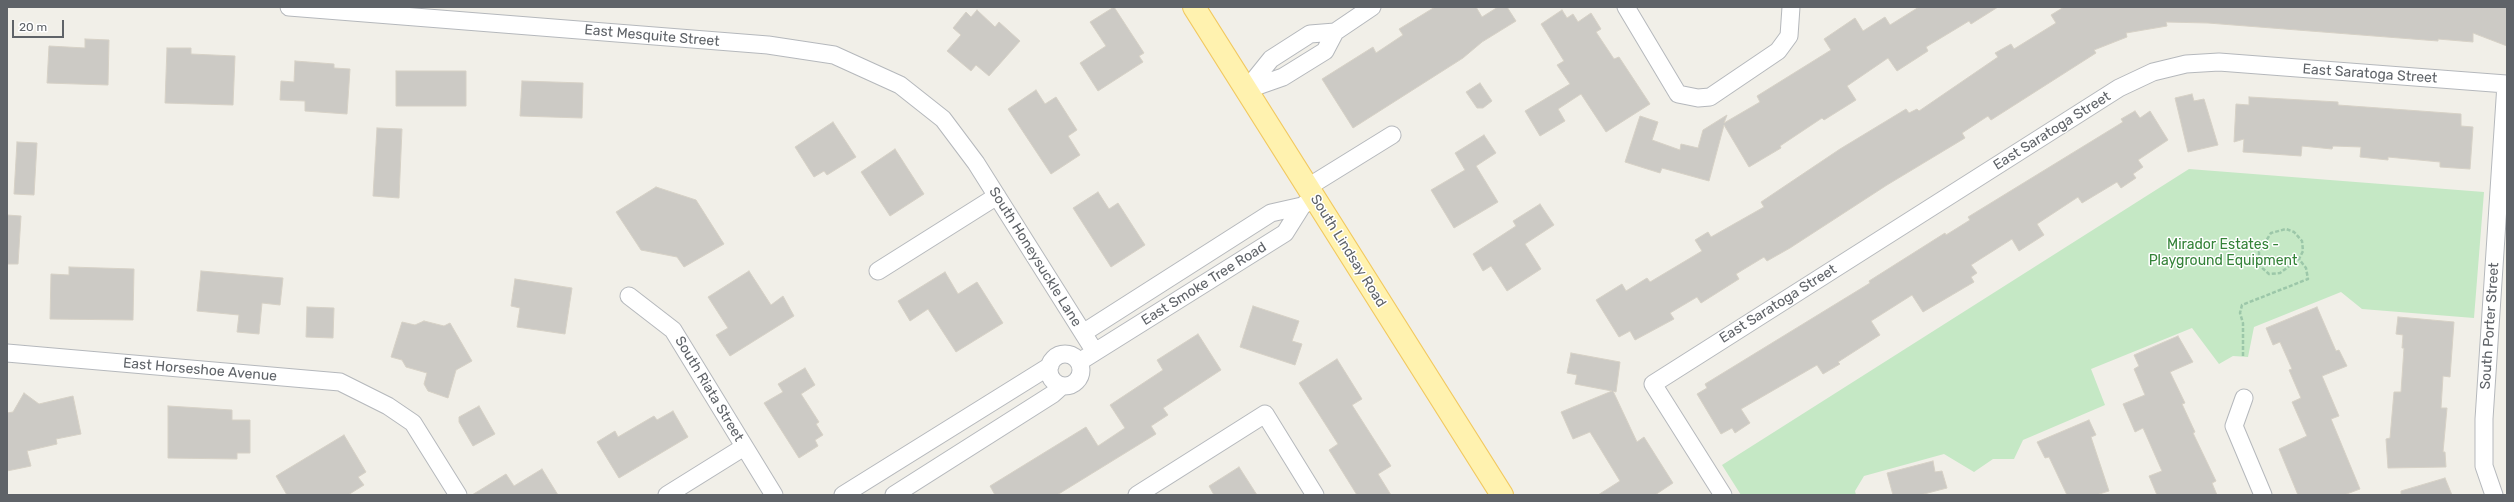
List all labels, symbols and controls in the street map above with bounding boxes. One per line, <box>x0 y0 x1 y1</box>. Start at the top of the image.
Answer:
scale bar <box>14 12 66 38</box>
text: 20 m <box>19 20 47 34</box>
street label: East Mesquite Street <box>584 22 720 50</box>
street label: East Saratoga Street <box>2302 61 2438 87</box>
street label: East Saratoga Street <box>1990 88 2114 174</box>
street label: South Honeysuckle Lane <box>985 184 1085 330</box>
street label: South Lindsay Road <box>1307 192 1389 310</box>
park label: Mirador Estates - Playground Equipment <box>2149 237 2297 270</box>
street label: East Smoke Tree Road <box>1138 239 1270 329</box>
street label: East Saratoga Street <box>1716 261 1840 347</box>
street label: South Porter Street <box>2477 262 2503 390</box>
street label: South Riata Street <box>671 333 747 445</box>
street label: East Horseshoe Avenue <box>122 355 278 385</box>

